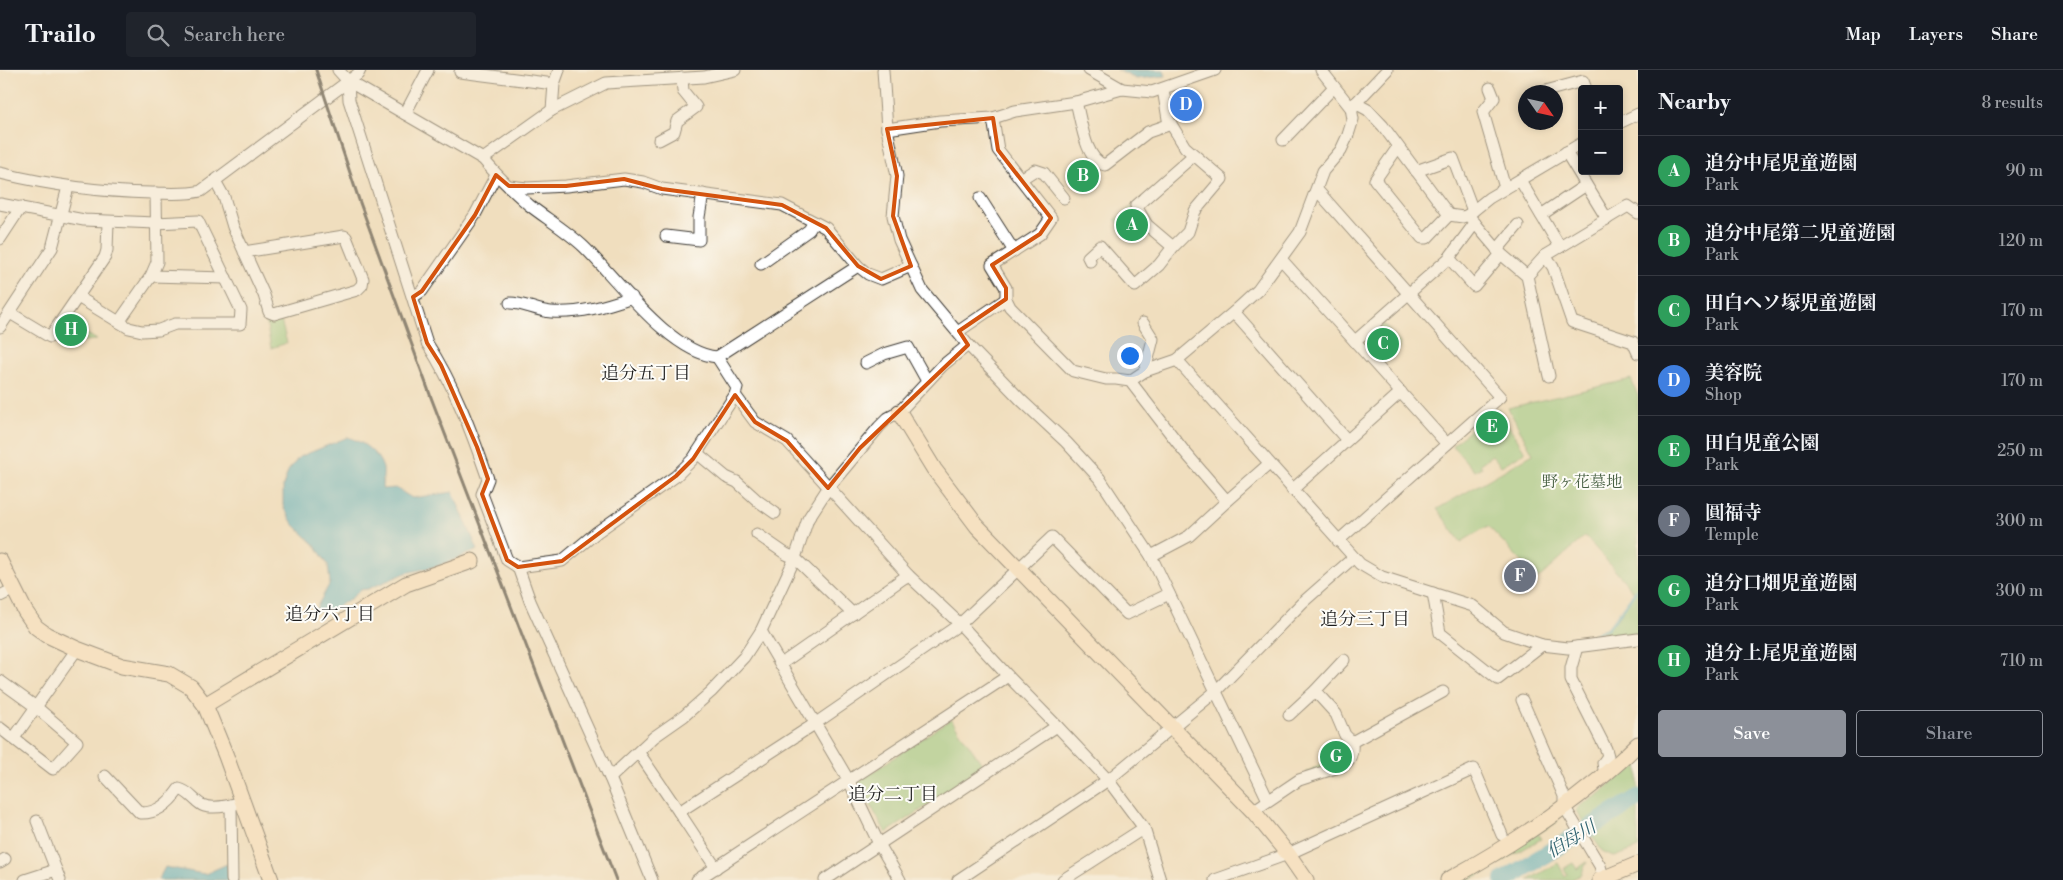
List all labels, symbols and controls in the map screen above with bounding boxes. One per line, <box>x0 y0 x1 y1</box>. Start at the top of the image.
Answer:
search box <box>126 12 476 57</box>
text: Trailo <box>25 20 96 50</box>
icon: search <box>144 21 172 49</box>
text: Search here <box>184 23 285 47</box>
text: Map <box>1846 23 1881 46</box>
text: Layers <box>1909 23 1963 46</box>
text: Share <box>1991 23 2038 46</box>
north arrow <box>1518 85 1563 130</box>
map controls <box>1578 85 1623 175</box>
button: + <box>1578 85 1623 130</box>
pin: D <box>1170 86 1202 124</box>
text: Nearby <box>1658 90 1731 116</box>
text: 8 results <box>1981 93 2043 113</box>
button: − <box>1578 130 1623 175</box>
text: 追分中尾児童遊園 <box>1705 151 1857 175</box>
pin: B <box>1067 157 1099 195</box>
text: A <box>1668 161 1680 181</box>
text: 90 m <box>2005 161 2043 181</box>
text: Park <box>1705 175 1738 195</box>
pin: A <box>1116 206 1148 244</box>
text: 追分中尾第二児童遊園 <box>1705 221 1895 245</box>
text: B <box>1668 231 1680 251</box>
text: 120 m <box>1999 231 2043 251</box>
text: Park <box>1705 245 1738 265</box>
text: 田白ヘソ塚児童遊園 <box>1705 291 1876 315</box>
text: C <box>1668 301 1680 321</box>
text: 170 m <box>2001 301 2043 321</box>
pin: H <box>55 311 87 349</box>
text: Park <box>1705 315 1738 335</box>
pin: C <box>1367 325 1399 363</box>
your location <box>1117 343 1143 369</box>
text: 美容院 <box>1705 361 1762 385</box>
district label: 追分五丁目 <box>601 362 691 385</box>
text: D <box>1668 371 1680 391</box>
text: 170 m <box>2001 371 2043 391</box>
text: Shop <box>1705 385 1742 405</box>
pin: E <box>1476 408 1508 446</box>
text: 田白児童公園 <box>1705 431 1819 455</box>
text: E <box>1668 441 1680 461</box>
text: 250 m <box>1997 441 2043 461</box>
text: Park <box>1705 455 1738 475</box>
park label: 野ヶ花墓地 <box>1542 472 1622 492</box>
text: 圓福寺 <box>1705 501 1762 525</box>
text: F <box>1668 511 1680 531</box>
text: 300 m <box>1996 511 2043 531</box>
text: Temple <box>1705 525 1759 545</box>
pin: F <box>1504 557 1536 595</box>
text: 追分口畑児童遊園 <box>1705 571 1857 595</box>
text: G <box>1668 581 1680 601</box>
text: 300 m <box>1996 581 2043 601</box>
text: Park <box>1705 595 1738 615</box>
district label: 追分六丁目 <box>285 603 375 626</box>
district label: 追分三丁目 <box>1320 608 1410 631</box>
text: 追分上尾児童遊園 <box>1705 641 1857 665</box>
text: H <box>1667 651 1681 671</box>
text: 710 m <box>2000 651 2043 671</box>
text: Park <box>1705 665 1738 685</box>
button: Save <box>1658 710 1846 757</box>
button: Share <box>1856 710 2043 757</box>
pin: G <box>1320 738 1352 776</box>
district label: 追分二丁目 <box>848 783 938 806</box>
water label: 伯母川 <box>1542 815 1602 863</box>

